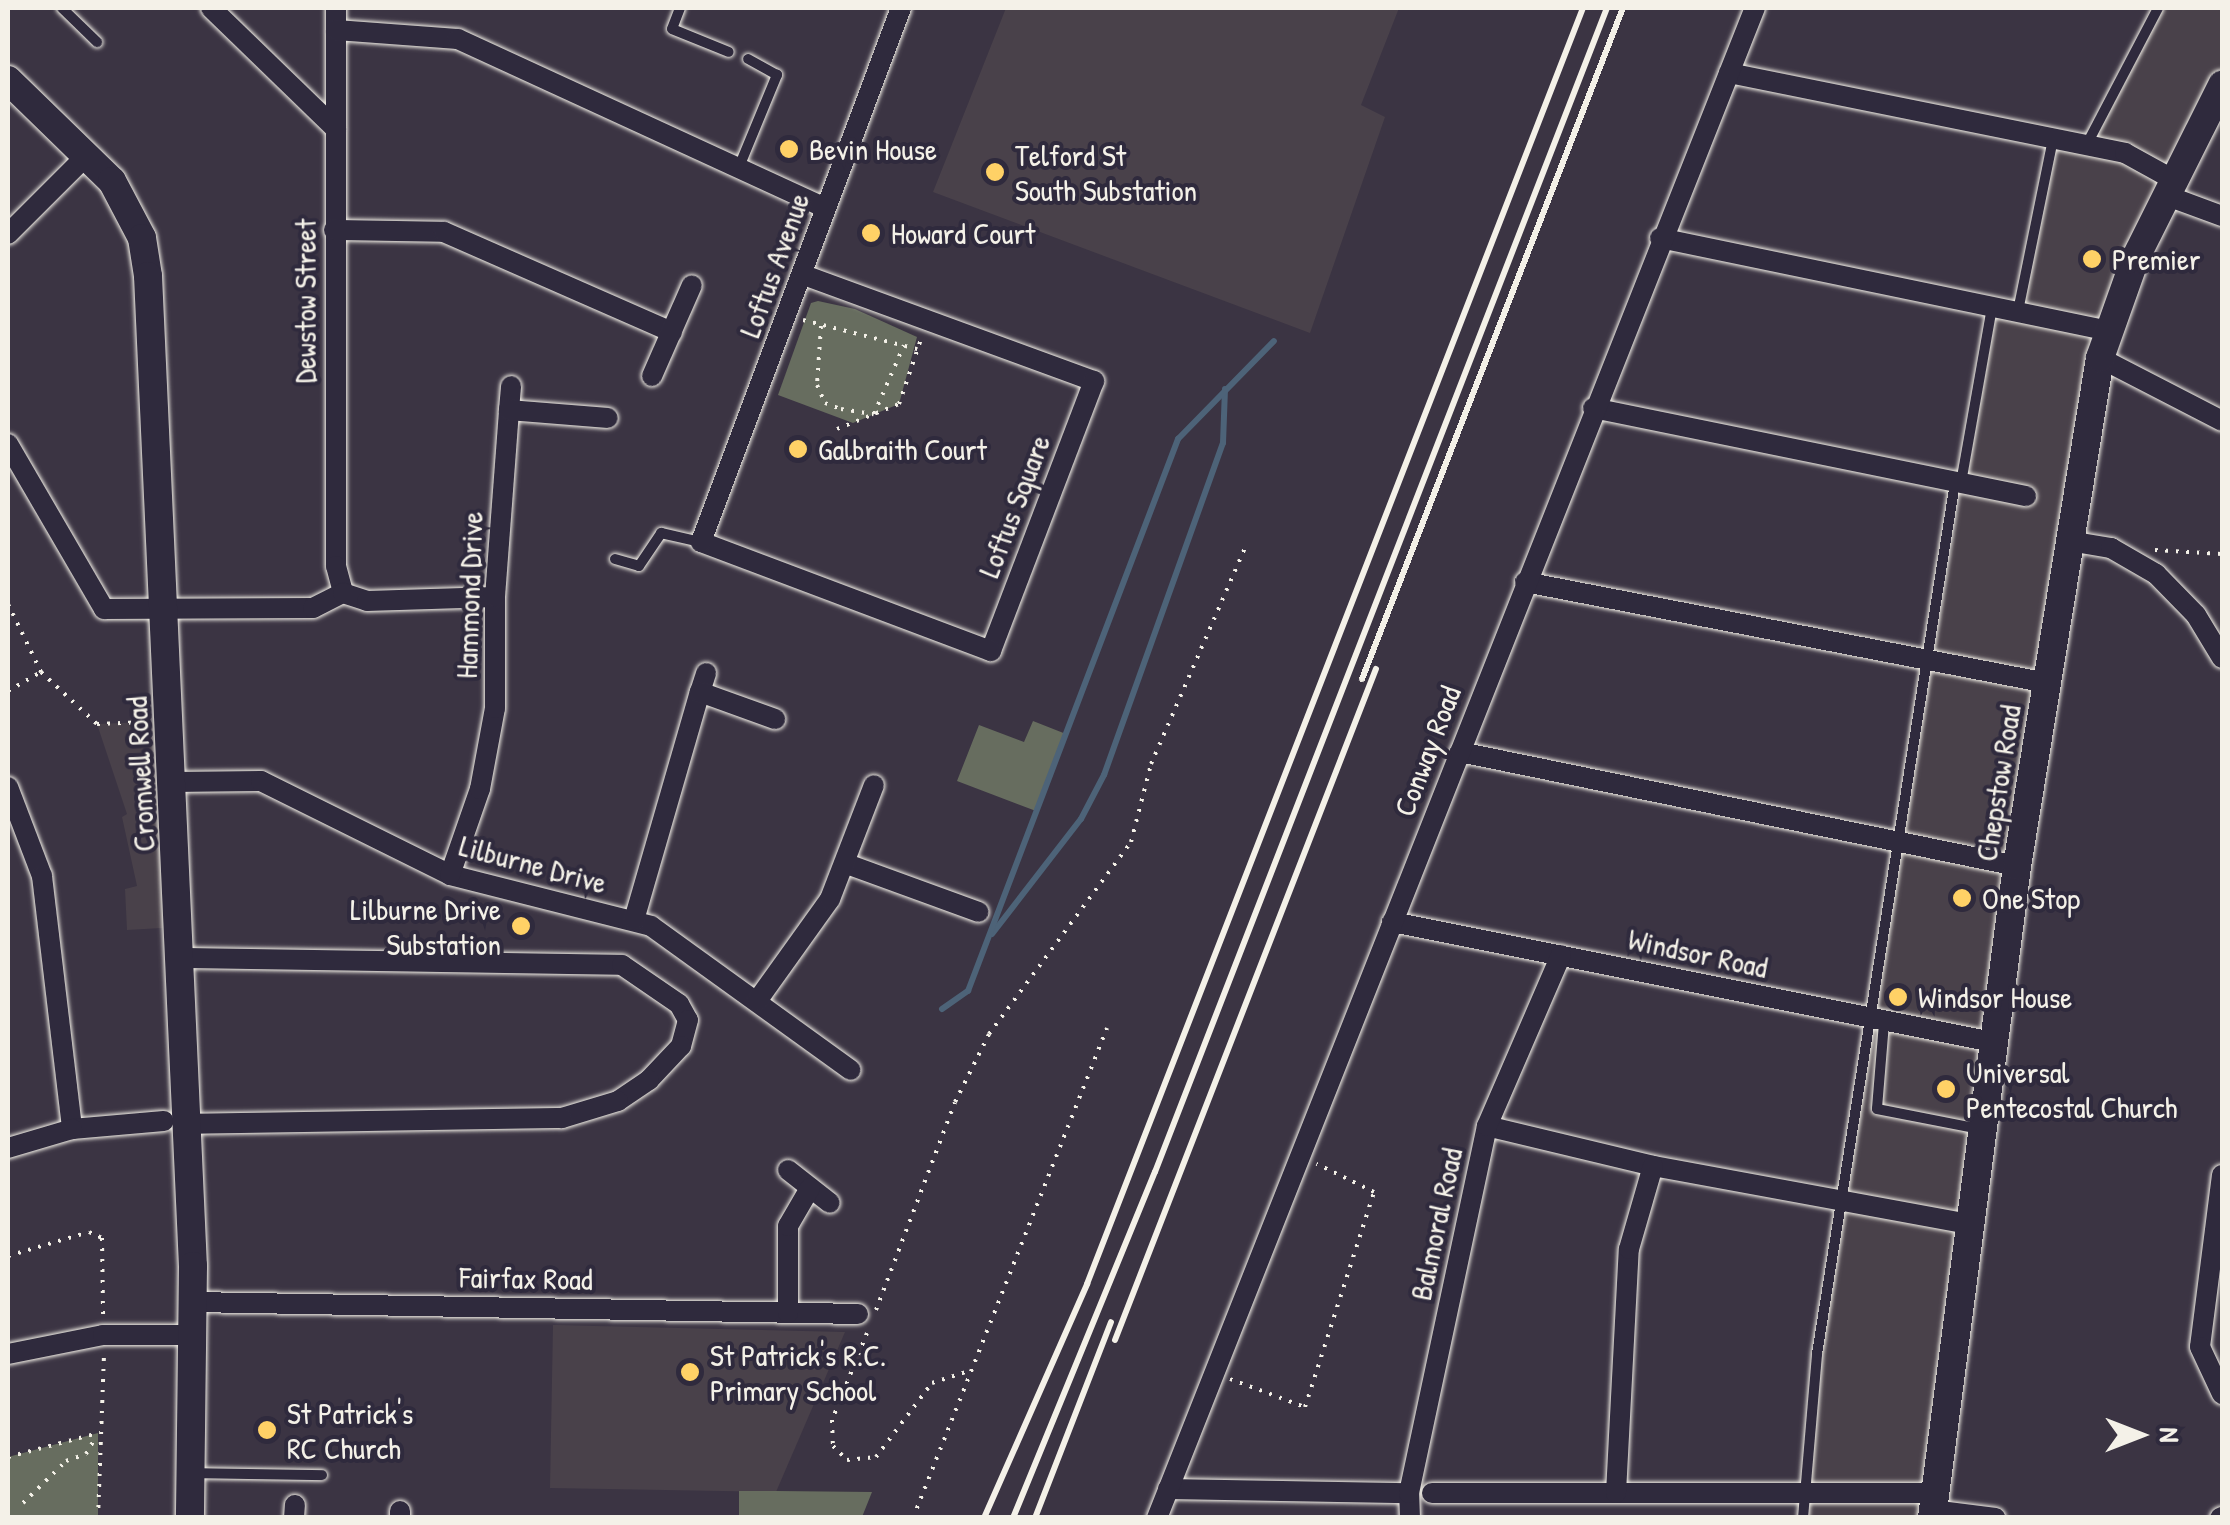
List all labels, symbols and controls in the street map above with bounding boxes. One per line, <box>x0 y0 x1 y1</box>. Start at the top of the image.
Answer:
place label: Bevin House <box>809 131 937 167</box>
place label: Telford St South Substation <box>1015 137 1197 208</box>
marker: Bevin House <box>778 138 800 160</box>
marker: Telford St South Substation <box>984 161 1006 183</box>
street label: Loftus Avenue <box>731 188 817 342</box>
place label: Howard Court <box>891 215 1035 251</box>
street label: Dewstow Street <box>287 219 323 383</box>
marker: Howard Court <box>860 222 882 244</box>
place label: Premier <box>2112 241 2201 277</box>
marker: Premier <box>2081 248 2103 270</box>
street label: Loftus Square <box>970 430 1058 582</box>
place label: Galbraith Court <box>818 431 987 467</box>
marker: Galbraith Court <box>787 438 809 460</box>
street label: Hammond Drive <box>448 511 490 679</box>
street label: Conway Road <box>1386 681 1468 821</box>
street label: Cromwell Road <box>118 696 162 852</box>
street label: Chepstow Road <box>1968 702 2028 864</box>
street label: Lilburne Drive <box>456 827 610 901</box>
place label: One Stop <box>1982 880 2080 916</box>
marker: One Stop <box>1951 887 1973 909</box>
place label: Lilburne Drive Substation <box>350 891 501 962</box>
marker: Lilburne Drive Substation <box>510 915 532 937</box>
street label: Windsor Road <box>1625 921 1771 985</box>
place label: Windsor House <box>1918 979 2072 1015</box>
marker: Windsor House <box>1887 986 1909 1008</box>
place label: Universal Pentecostal Church <box>1966 1054 2177 1124</box>
marker: Universal Pentecostal Church <box>1935 1078 1957 1100</box>
street label: Balmoral Road <box>1402 1145 1470 1303</box>
street label: Fairfax Road <box>459 1259 593 1297</box>
place label: St Patrick's R.C. Primary School <box>710 1337 886 1408</box>
marker: St Patrick's R.C. Primary School <box>679 1361 701 1383</box>
north arrow <box>2090 1385 2190 1485</box>
place label: St Patrick's RC Church <box>287 1395 413 1466</box>
marker: St Patrick's RC Church <box>256 1419 278 1441</box>
text: N <box>2151 1428 2189 1442</box>

